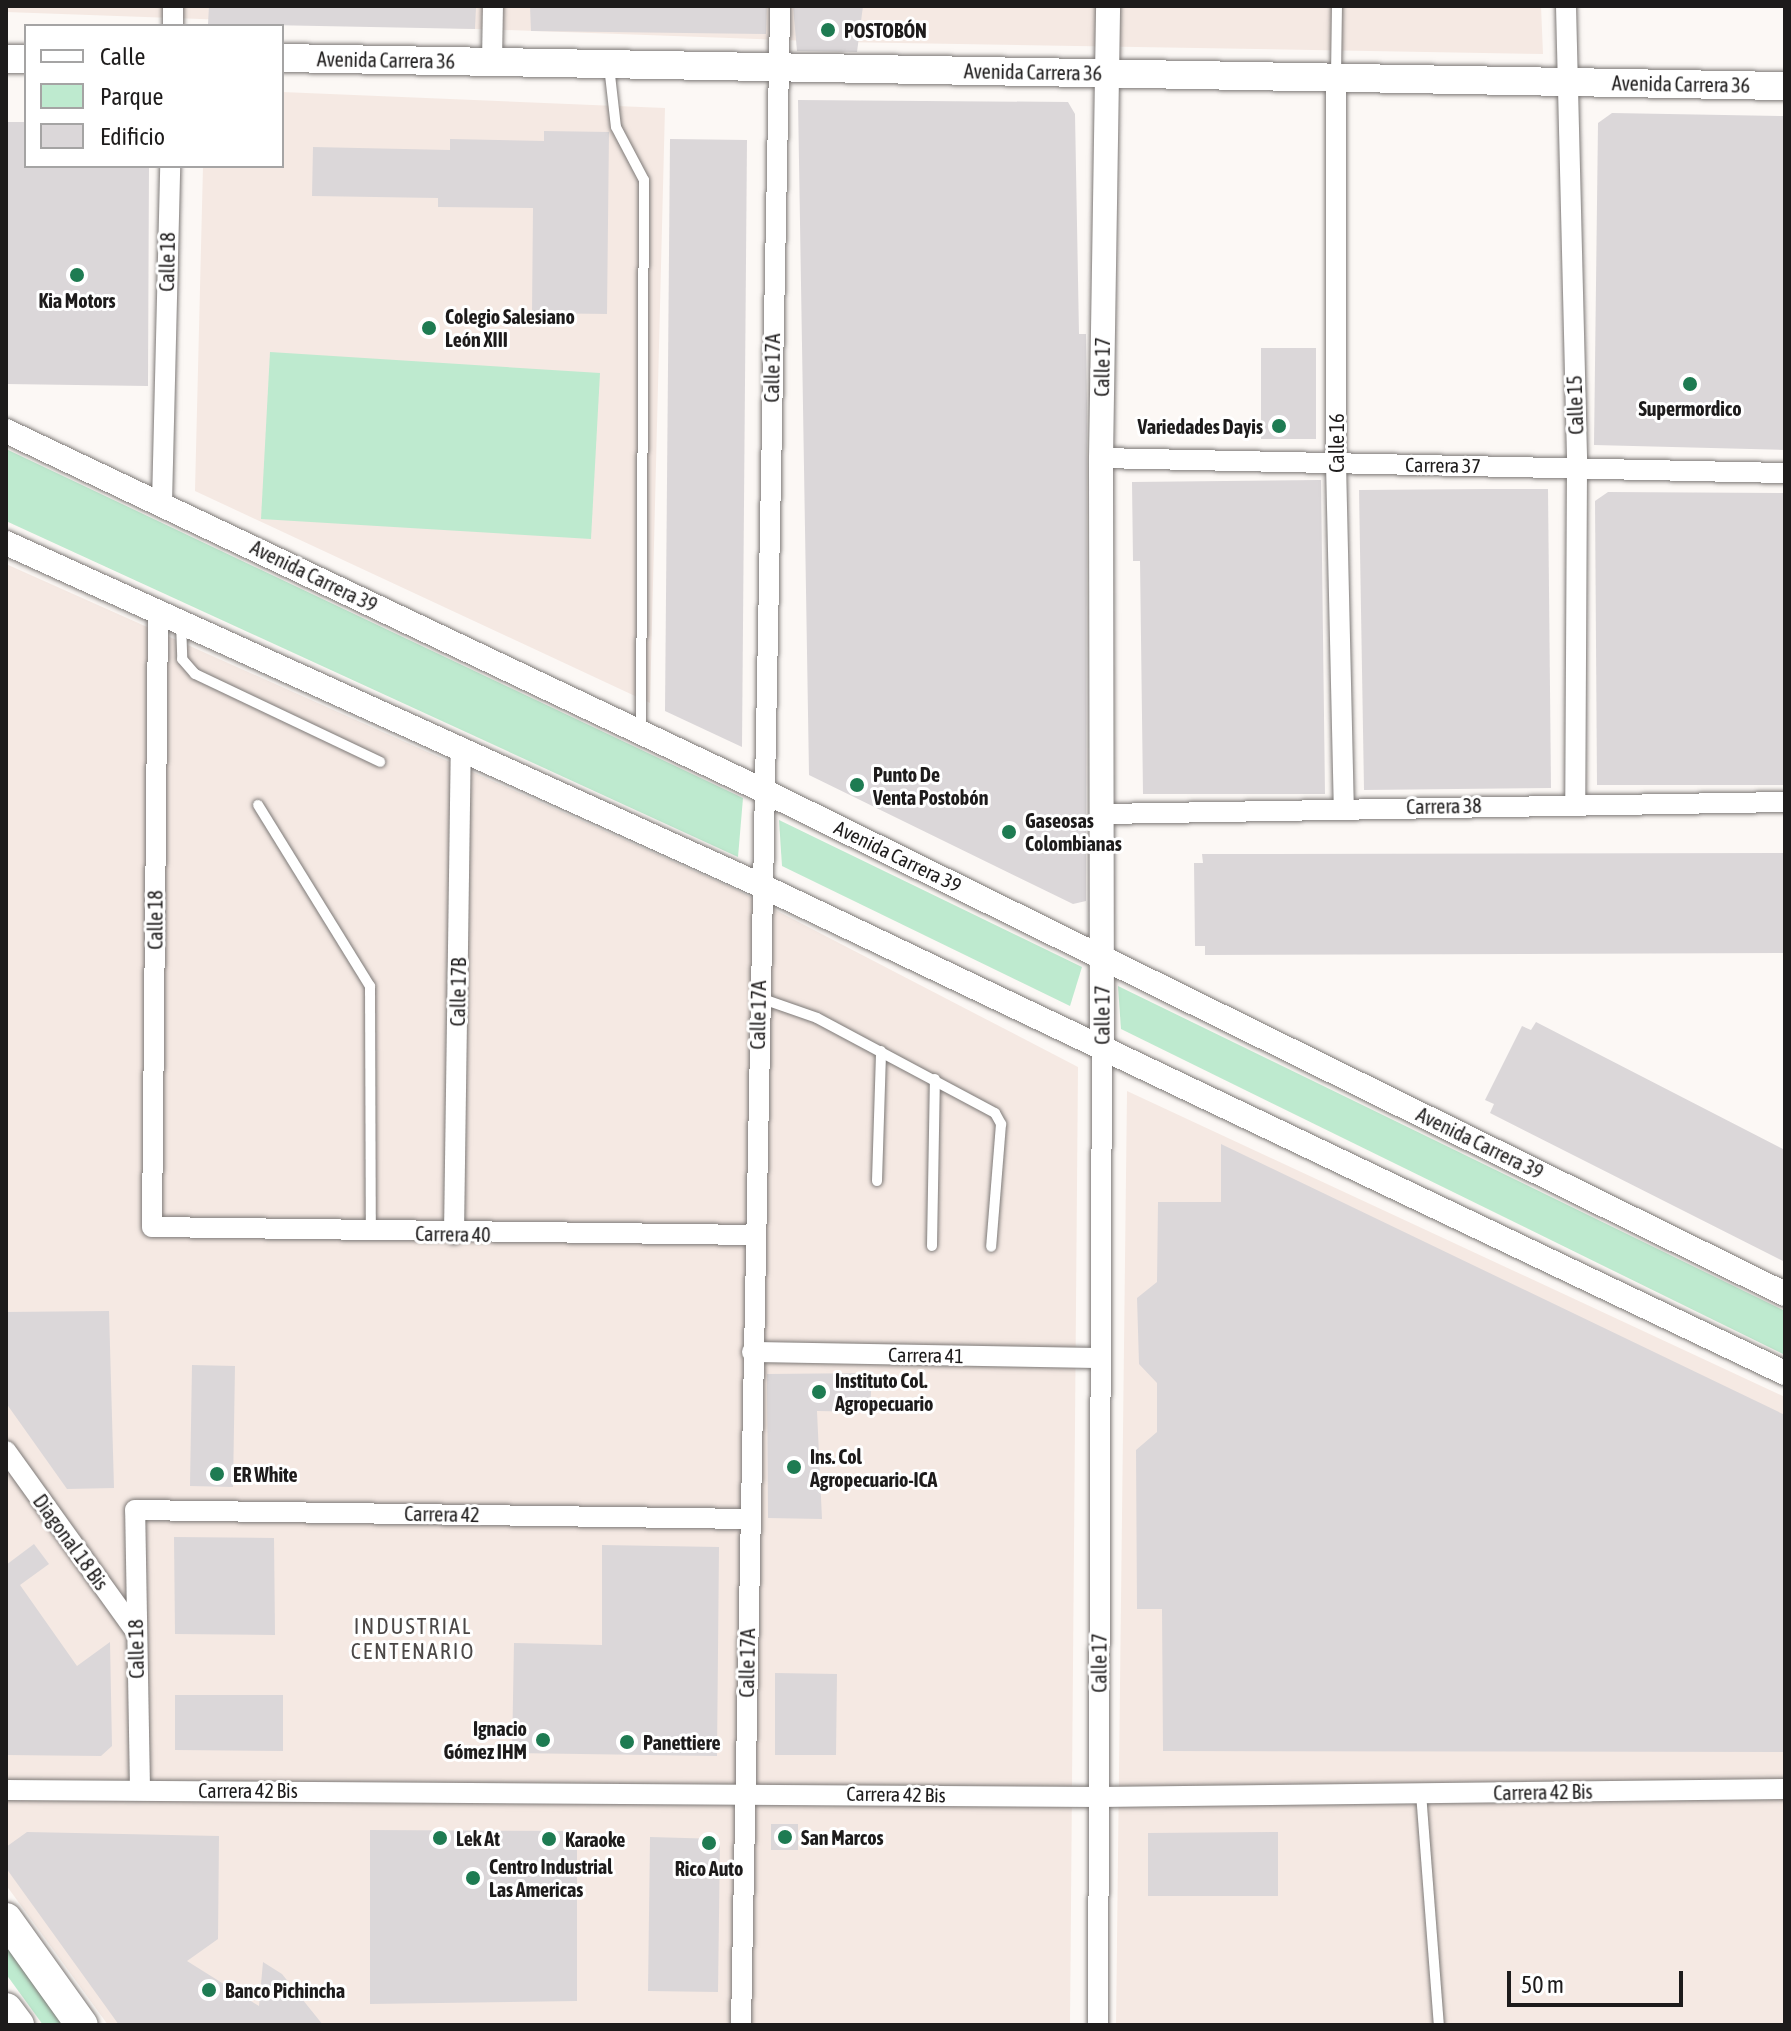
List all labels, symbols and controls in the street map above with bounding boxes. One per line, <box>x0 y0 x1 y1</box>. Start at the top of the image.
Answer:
place label: POSTOBÓN <box>844 18 927 42</box>
marker: POSTOBÓN <box>819 21 837 39</box>
legend <box>24 24 284 168</box>
text: Calle <box>100 43 145 70</box>
street label: Avenida Carrera 36 <box>317 47 455 73</box>
street label: Avenida Carrera 36 <box>964 59 1102 85</box>
street label: Avenida Carrera 36 <box>1612 71 1750 97</box>
text: Parque <box>100 83 163 110</box>
text: Edificio <box>100 123 165 150</box>
street label: Calle 18 <box>154 232 180 292</box>
marker: Kia Motors <box>68 266 86 284</box>
place label: Kia Motors <box>38 288 116 312</box>
place label: Colegio Salesiano León XIII <box>445 304 575 351</box>
marker: Colegio Salesiano León XIII <box>420 319 438 337</box>
street label: Calle 17A <box>759 333 785 403</box>
street label: Calle 17 <box>1089 337 1115 397</box>
street label: Calle 15 <box>1562 375 1588 435</box>
marker: Supermordico <box>1681 375 1699 393</box>
place label: Supermordico <box>1638 396 1742 420</box>
street label: Calle 16 <box>1324 413 1348 473</box>
place label: Variedades Dayis <box>1137 414 1263 438</box>
marker: Variedades Dayis <box>1270 417 1288 435</box>
street label: Carrera 37 <box>1405 452 1481 478</box>
street label: Avenida Carrera 39 <box>247 535 381 617</box>
place label: Punto De Venta Postobón <box>873 762 988 809</box>
marker: Punto De Venta Postobón <box>848 776 866 794</box>
street label: Carrera 38 <box>1406 793 1482 819</box>
place label: Gaseosas Colombianas <box>1025 808 1122 855</box>
street label: Avenida Carrera 39 <box>831 815 965 897</box>
marker: Gaseosas Colombianas <box>1000 823 1018 841</box>
street label: Calle 18 <box>143 890 167 950</box>
street label: Calle 17B <box>445 957 471 1027</box>
street label: Calle 17A <box>745 980 771 1050</box>
street label: Calle 17 <box>1090 985 1114 1045</box>
street label: Avenida Carrera 39 <box>1413 1102 1547 1184</box>
street label: Carrera 40 <box>415 1221 491 1247</box>
street label: Carrera 41 <box>888 1342 964 1368</box>
place label: Instituto Col. Agropecuario <box>835 1368 933 1415</box>
marker: Instituto Col. Agropecuario <box>810 1383 828 1401</box>
place label: Ins. Col Agropecuario-ICA <box>810 1444 937 1491</box>
marker: Ins. Col Agropecuario-ICA <box>785 1458 803 1476</box>
place label: ER White <box>233 1462 298 1486</box>
marker: ER White <box>208 1465 226 1483</box>
street label: Diagonal 18 Bis <box>28 1489 114 1595</box>
street label: Carrera 42 <box>404 1501 480 1527</box>
district label: INDUSTRIAL CENTENARIO <box>351 1613 475 1664</box>
street label: Calle 18 <box>123 1619 149 1679</box>
street label: Calle 17A <box>734 1628 760 1698</box>
street label: Calle 17 <box>1087 1633 1111 1693</box>
place label: Ignacio Gómez IHM <box>443 1716 527 1763</box>
place label: Panettiere <box>643 1730 721 1754</box>
marker: Ignacio Gómez IHM <box>534 1731 552 1749</box>
marker: Panettiere <box>618 1733 636 1751</box>
street label: Carrera 42 Bis <box>198 1778 298 1802</box>
street label: Carrera 42 Bis <box>1493 1779 1593 1805</box>
street label: Carrera 42 Bis <box>846 1781 946 1807</box>
place label: San Marcos <box>801 1825 884 1849</box>
place label: Lek At <box>456 1826 500 1850</box>
place label: Karaoke <box>565 1827 625 1851</box>
marker: San Marcos <box>776 1828 794 1846</box>
marker: Lek At <box>431 1829 449 1847</box>
marker: Karaoke <box>540 1830 558 1848</box>
marker: Rico Auto <box>700 1834 718 1852</box>
place label: Centro Industrial Las Americas <box>489 1854 612 1901</box>
place label: Rico Auto <box>675 1856 743 1880</box>
marker: Centro Industrial Las Americas <box>464 1869 482 1887</box>
scale bar <box>1511 1955 1687 2005</box>
text: 50 m <box>1521 1971 1564 1998</box>
place label: Banco Pichincha <box>225 1978 345 2002</box>
marker: Banco Pichincha <box>200 1981 218 1999</box>

